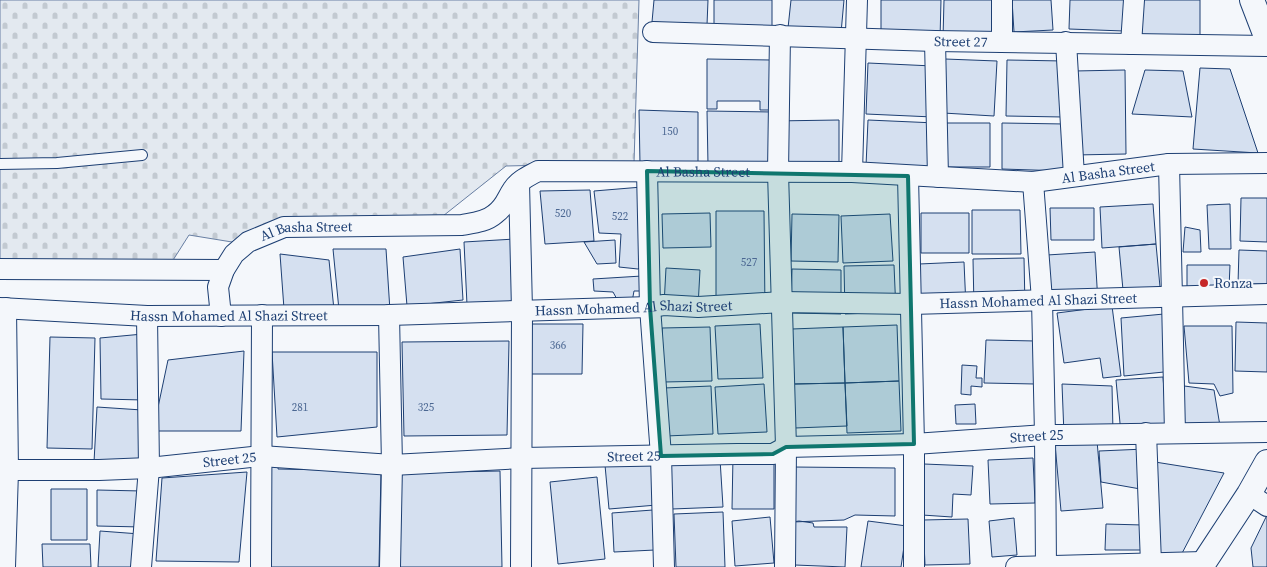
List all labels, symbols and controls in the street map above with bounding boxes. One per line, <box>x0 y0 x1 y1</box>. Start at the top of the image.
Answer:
street label: Street 27 <box>934 31 988 52</box>
house number: 150 <box>662 124 679 139</box>
street label: Al Basha Street <box>1060 156 1156 188</box>
street label: Al Basha Street <box>656 161 750 182</box>
house number: 520 <box>555 206 572 221</box>
house number: 522 <box>612 209 629 224</box>
street label: Al Basha Street <box>257 216 353 246</box>
house number: 527 <box>741 255 758 270</box>
place label: Ronza <box>1214 273 1254 293</box>
marker: Ronza <box>1198 277 1210 289</box>
street label: Hassn Mohamed Al Shazi Street <box>939 288 1138 313</box>
street label: Hassn Mohamed Al Shazi Street <box>535 295 733 321</box>
street label: Hassn Mohamed Al Shazi Street <box>129 305 328 326</box>
house number: 366 <box>550 338 567 353</box>
house number: 281 <box>292 400 308 415</box>
house number: 325 <box>418 400 435 415</box>
street label: Street 25 <box>1009 425 1063 447</box>
street label: Street 25 <box>607 445 661 466</box>
street label: Street 25 <box>202 447 257 472</box>

